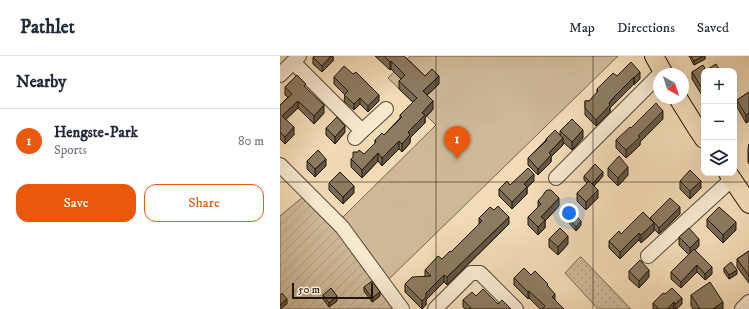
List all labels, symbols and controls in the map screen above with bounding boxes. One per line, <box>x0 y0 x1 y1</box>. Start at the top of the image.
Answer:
text: Pathlet <box>20 16 75 39</box>
text: Map <box>569 19 595 37</box>
text: Directions <box>617 19 675 37</box>
text: Saved <box>697 19 729 37</box>
north arrow <box>653 68 689 104</box>
map controls <box>701 68 737 176</box>
button: + <box>701 68 737 104</box>
text: Nearby <box>16 71 66 93</box>
button: − <box>701 104 737 140</box>
text: Hengste-Park <box>54 123 138 142</box>
pin: 1 <box>444 126 470 159</box>
text: 1 <box>27 133 31 149</box>
text: 80 m <box>238 133 264 149</box>
button: layers <box>701 140 737 176</box>
text: Sports <box>54 142 87 158</box>
button: Save <box>16 184 136 222</box>
button: Share <box>144 184 264 222</box>
your location <box>559 203 579 223</box>
scale bar <box>292 281 373 300</box>
text: 50 m <box>298 283 320 297</box>

